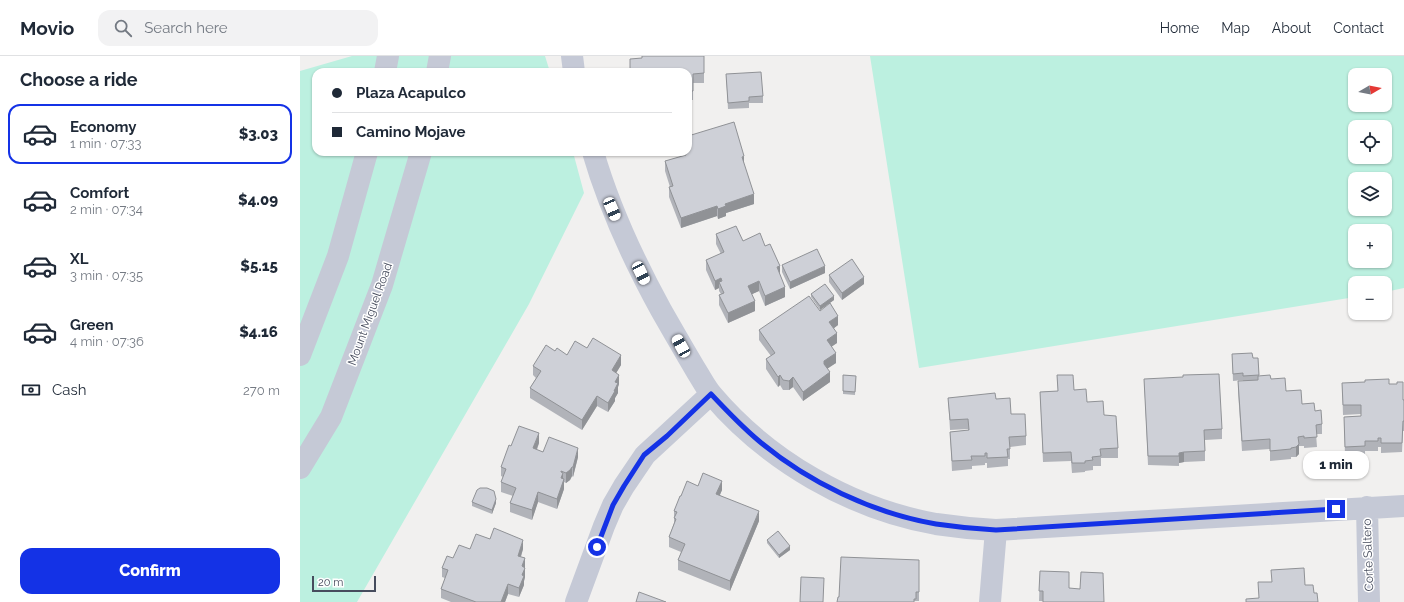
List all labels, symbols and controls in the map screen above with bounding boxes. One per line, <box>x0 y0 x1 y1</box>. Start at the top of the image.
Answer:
search box <box>98 10 378 46</box>
text: Movio <box>20 17 74 39</box>
icon: search <box>112 17 134 39</box>
text: Search here <box>144 19 228 37</box>
text: Home <box>1160 20 1199 36</box>
text: Map <box>1221 20 1250 36</box>
text: About <box>1272 20 1311 36</box>
text: Contact <box>1333 20 1384 36</box>
north arrow <box>1348 68 1392 112</box>
map controls <box>1348 68 1392 320</box>
text: Choose a ride <box>20 69 138 90</box>
text: Plaza Acapulco <box>356 84 466 102</box>
icon: car <box>22 116 58 152</box>
text: Economy <box>70 118 137 136</box>
button: locate <box>1348 120 1392 164</box>
text: Camino Mojave <box>356 123 466 141</box>
text: $3.03 <box>239 125 278 143</box>
text: 1 min · 07:33 <box>70 136 141 151</box>
button: layers <box>1348 172 1392 216</box>
icon: car <box>22 182 58 218</box>
text: Comfort <box>70 184 129 202</box>
text: $4.09 <box>238 191 278 209</box>
car <box>602 196 622 222</box>
text: 2 min · 07:34 <box>70 202 143 217</box>
button: + <box>1348 224 1392 268</box>
icon: car <box>22 248 58 284</box>
text: XL <box>70 250 88 268</box>
text: $5.15 <box>240 257 278 275</box>
car <box>630 260 652 286</box>
street label: Mount Miguel Road <box>345 261 395 367</box>
text: 3 min · 07:35 <box>70 268 143 283</box>
button: − <box>1348 276 1392 320</box>
icon: car <box>22 314 58 350</box>
text: Green <box>70 316 114 334</box>
text: $4.16 <box>239 323 278 341</box>
car <box>670 333 692 359</box>
text: 4 min · 07:36 <box>70 334 144 349</box>
icon: cash <box>20 379 42 401</box>
text: Cash <box>52 381 86 399</box>
text: 270 m <box>243 383 280 398</box>
callout: 1 min <box>1303 451 1369 479</box>
text: 1 min <box>1319 457 1353 472</box>
route end <box>1327 500 1345 518</box>
street label: Corte Saltero <box>1360 518 1376 592</box>
route start <box>588 538 606 556</box>
button: Confirm <box>20 548 280 594</box>
scale bar <box>312 574 376 593</box>
text: 20 m <box>318 576 343 589</box>

